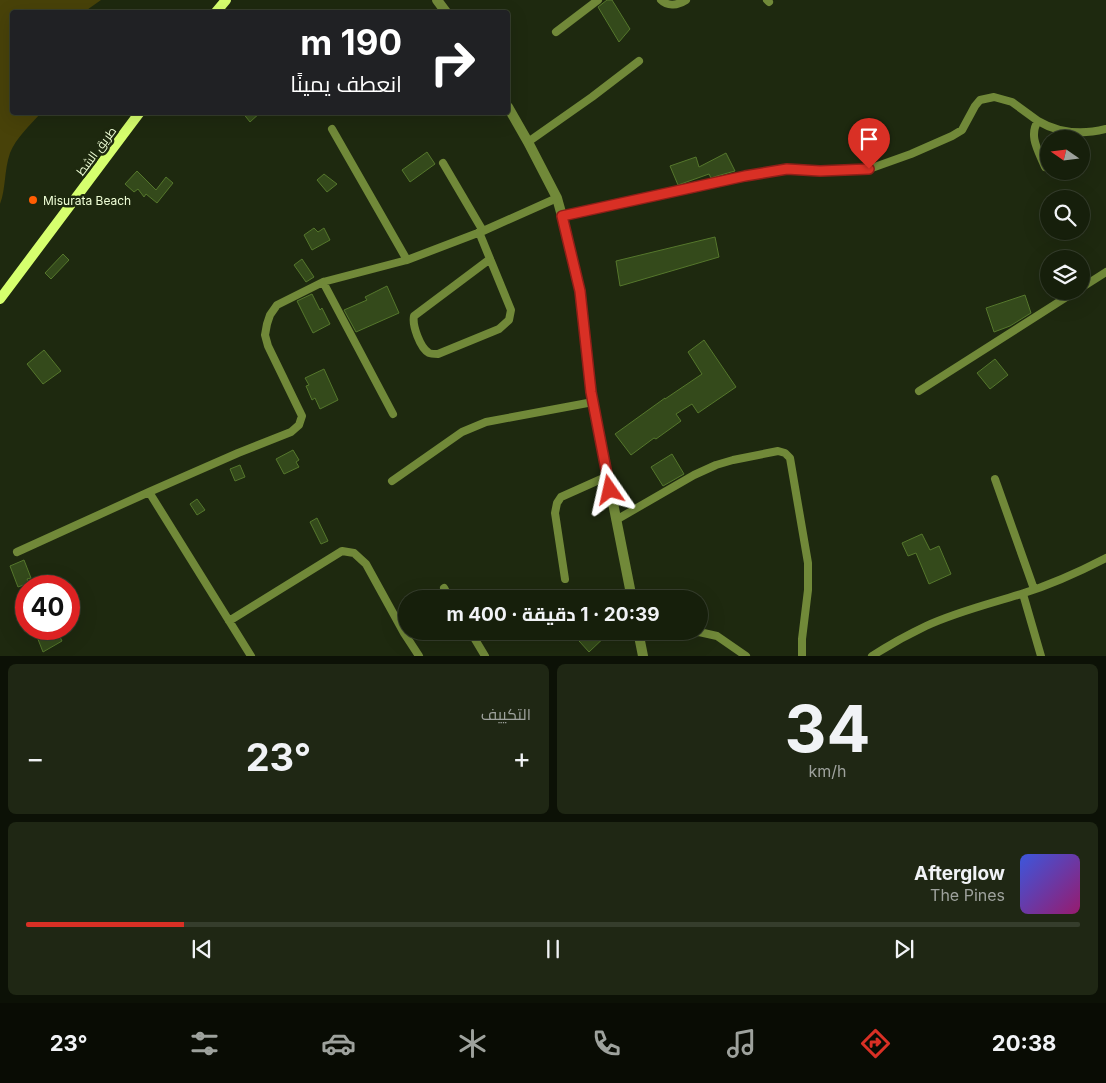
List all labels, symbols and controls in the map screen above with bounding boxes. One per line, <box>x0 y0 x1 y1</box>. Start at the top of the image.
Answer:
text: 190 m <box>300 21 402 63</box>
icon: right <box>420 30 485 95</box>
text: انعطف يمينًا <box>290 71 402 97</box>
pin <box>848 118 890 169</box>
street label: طريق الشط <box>73 124 119 178</box>
icon: arrive <box>855 125 883 153</box>
north arrow <box>1040 130 1090 180</box>
map controls <box>1040 130 1090 300</box>
button: search <box>1040 190 1090 240</box>
place label: Misurata Beach <box>43 193 131 208</box>
marker: Misurata Beach <box>27 194 39 206</box>
button: layers <box>1040 250 1090 300</box>
position arrow <box>583 463 635 515</box>
speed limit sign: 40 <box>15 575 80 640</box>
text: 20:39 · 1 دقيقة · 400 m <box>446 603 660 626</box>
text: 34 <box>785 689 870 768</box>
text: التكييف <box>481 704 531 724</box>
text: 23° <box>246 734 311 780</box>
text: − <box>26 741 45 775</box>
text: + <box>512 741 531 775</box>
text: km/h <box>808 761 847 781</box>
text: Afterglow <box>914 862 1005 885</box>
text: The Pines <box>930 885 1005 905</box>
icon: previous <box>188 935 216 963</box>
icon: pause <box>539 935 567 963</box>
icon: next <box>890 935 918 963</box>
icon: filters <box>187 1026 222 1061</box>
icon: car <box>321 1026 356 1061</box>
icon: climate <box>455 1026 490 1061</box>
icon: phone <box>589 1026 624 1061</box>
icon: music <box>724 1026 759 1061</box>
icon: directions <box>858 1026 893 1061</box>
text: 23° <box>50 1030 88 1056</box>
text: 20:38 <box>992 1030 1056 1056</box>

